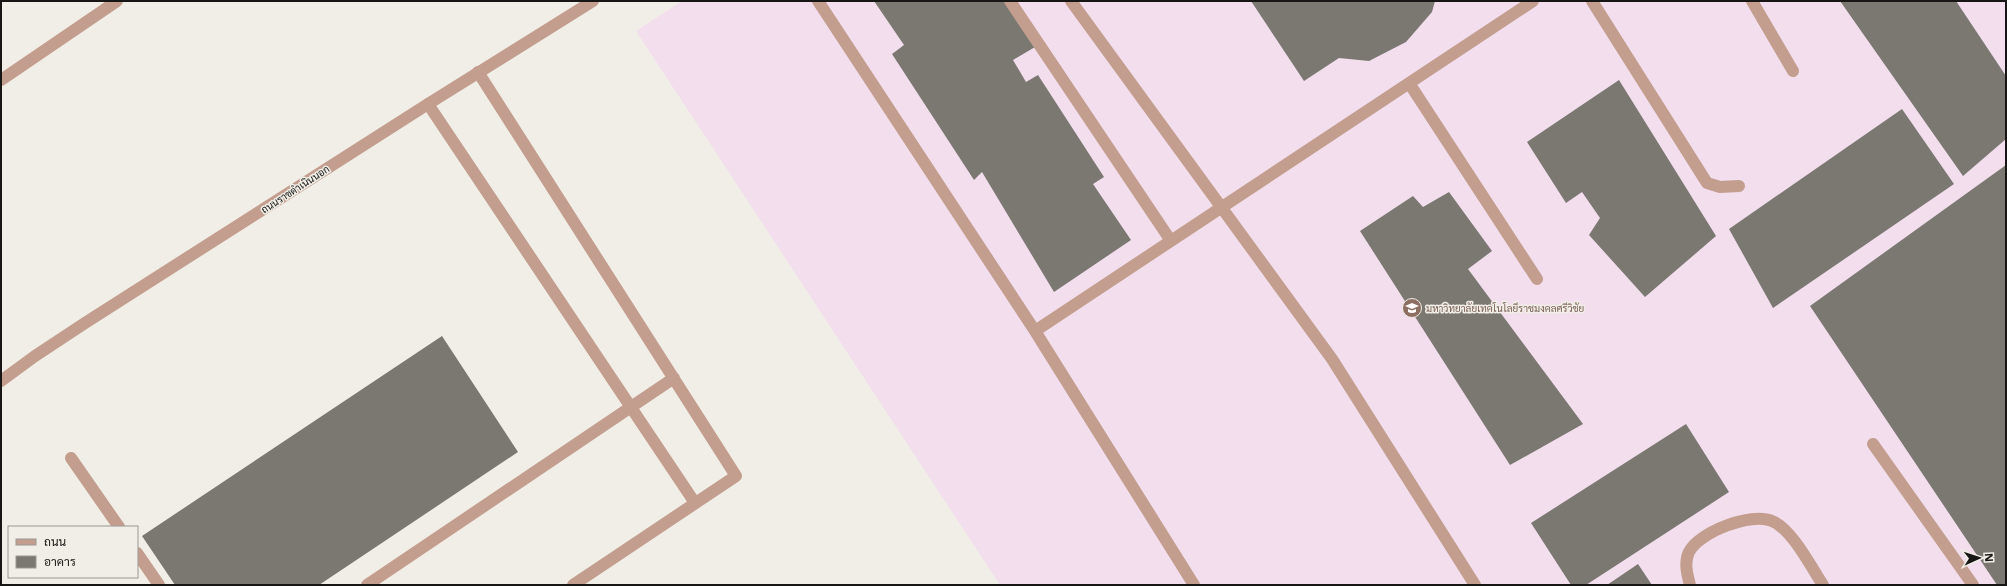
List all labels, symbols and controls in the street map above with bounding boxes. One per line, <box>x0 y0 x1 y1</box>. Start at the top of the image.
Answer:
street label: ถนนราชดำเนินนอก <box>258 162 332 216</box>
school or university icon: มหาวิทยาลัยเทคโนโลยีราชมงคลศรีวิชัย <box>1401 297 1423 319</box>
place label: มหาวิทยาลัยเทคโนโลยีราชมงคลศรีวิชัย <box>1426 301 1584 315</box>
legend <box>8 526 138 578</box>
text: ถนน <box>44 533 67 550</box>
north arrow <box>1959 538 1999 578</box>
text: อาคาร <box>44 553 76 570</box>
text: N <box>1982 553 1997 562</box>

